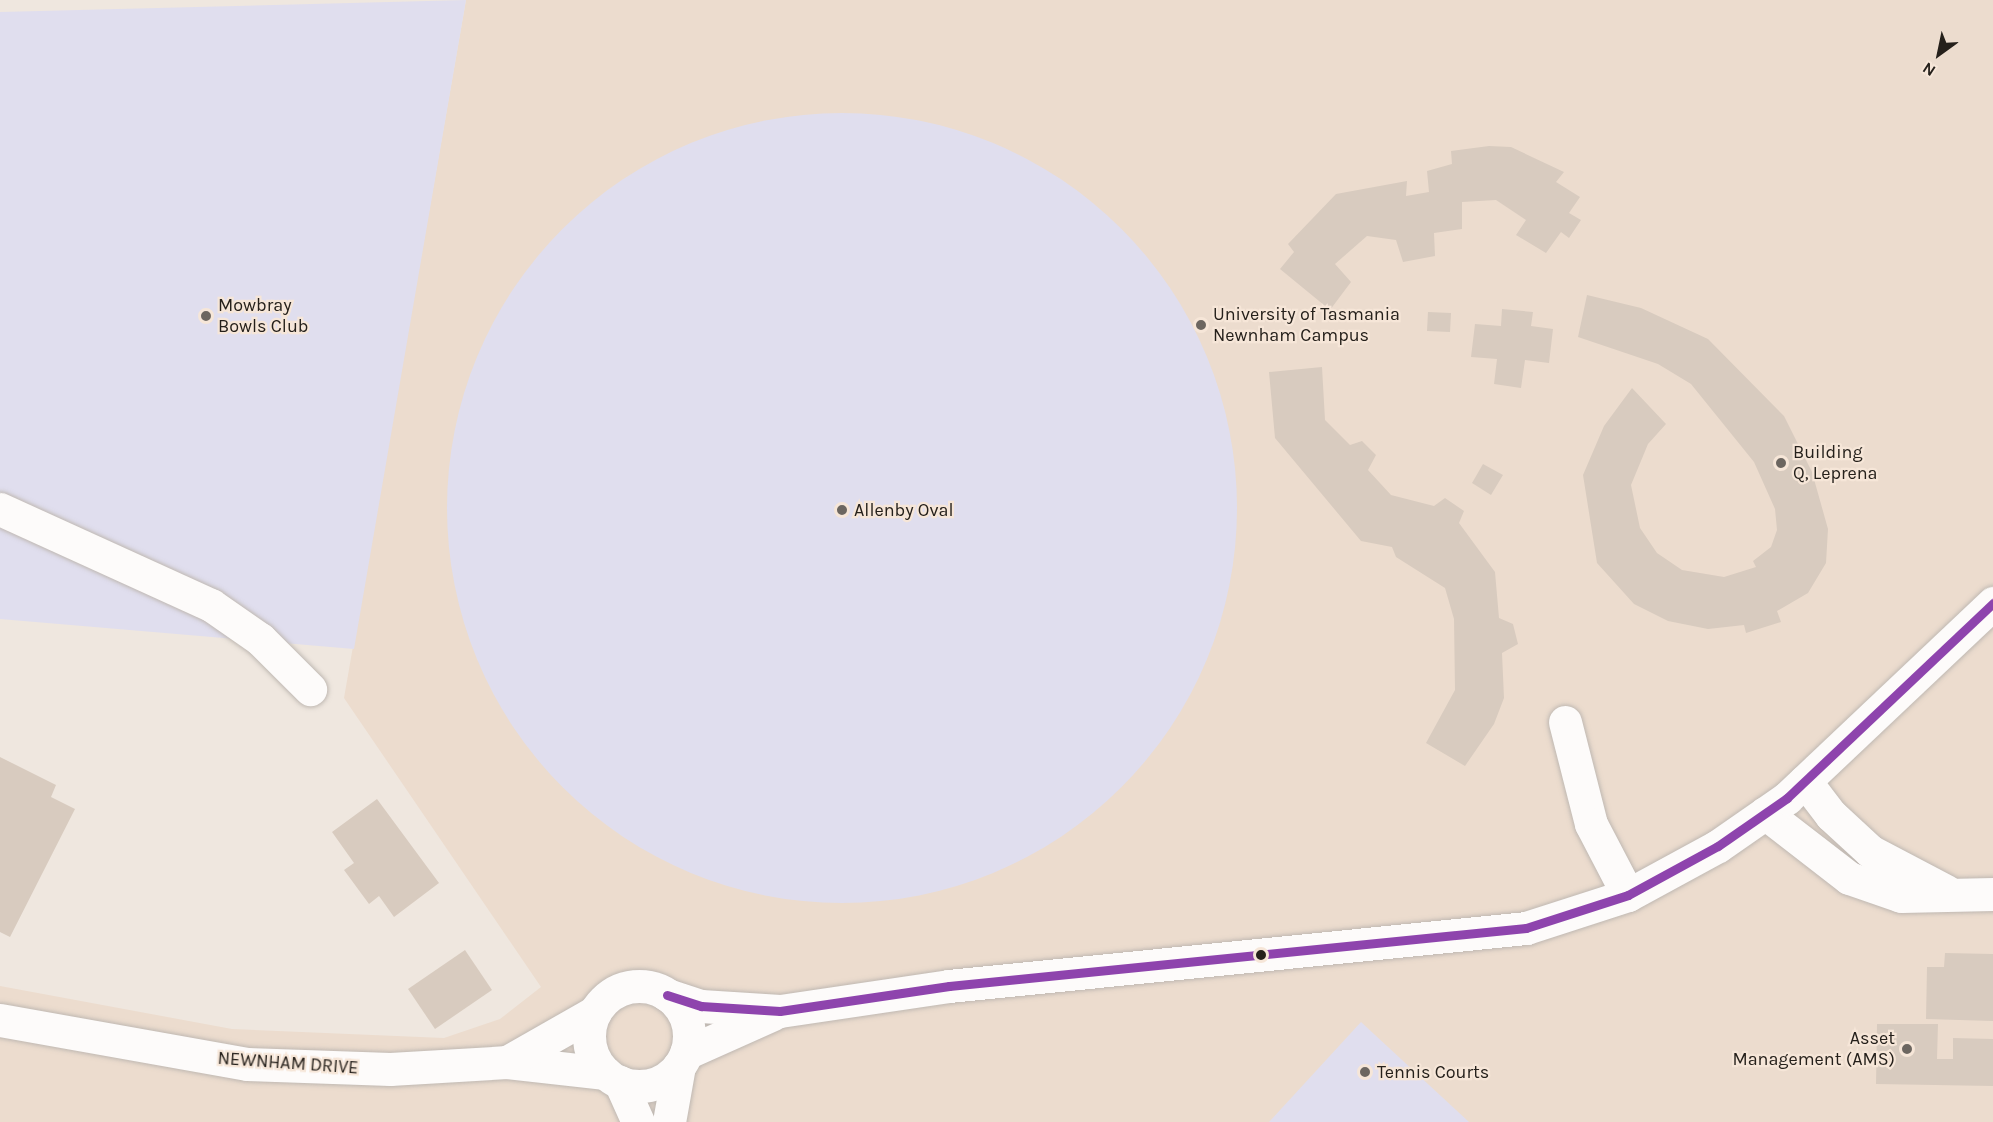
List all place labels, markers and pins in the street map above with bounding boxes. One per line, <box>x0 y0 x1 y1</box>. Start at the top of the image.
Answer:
place label: Mowbray Bowls Club <box>218 295 308 338</box>
place label: University of Tasmania Newnham Campus <box>1213 304 1400 346</box>
marker: Mowbray Bowls Club <box>199 309 213 323</box>
marker: University of Tasmania Newnham Campus <box>1194 318 1208 332</box>
place label: Building Q, Leprena <box>1793 442 1877 484</box>
marker: Building Q, Leprena <box>1774 456 1788 470</box>
place label: Allenby Oval <box>854 499 953 521</box>
marker: Allenby Oval <box>835 503 849 517</box>
unlabelled marker <box>1255 949 1267 961</box>
place label: Asset Management (AMS) <box>1732 1028 1895 1070</box>
marker: Asset Management (AMS) <box>1900 1042 1914 1056</box>
place label: Tennis Courts <box>1377 1061 1489 1083</box>
marker: Tennis Courts <box>1358 1065 1372 1079</box>

